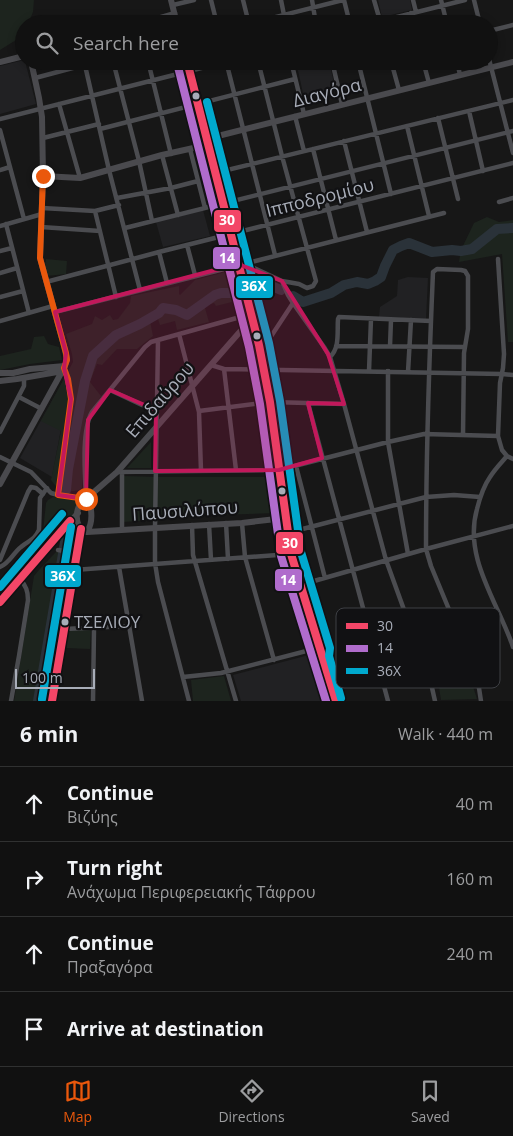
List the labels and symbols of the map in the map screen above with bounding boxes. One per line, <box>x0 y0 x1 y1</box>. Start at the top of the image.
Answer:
street label: Διαγόρα <box>290 72 363 112</box>
unlabelled marker <box>191 91 201 101</box>
route end <box>32 165 55 188</box>
street label: Ιπποδρομίου <box>263 172 376 222</box>
line badge: 30 <box>213 209 242 233</box>
text: 30 <box>219 210 235 229</box>
line badge: 14 <box>212 246 241 270</box>
text: 14 <box>219 248 235 267</box>
line badge: 36Χ <box>235 275 274 299</box>
text: 36Χ <box>241 276 267 295</box>
unlabelled marker <box>252 331 262 341</box>
street label: Επιδαύρου <box>120 356 199 442</box>
unlabelled marker <box>277 486 287 496</box>
route start <box>75 488 98 511</box>
street label: Παυσιλύπου <box>131 494 239 526</box>
line badge: 30 <box>275 531 304 555</box>
text: 30 <box>282 533 298 552</box>
line badge: 36Χ <box>44 564 82 588</box>
text: 36Χ <box>50 566 76 585</box>
line badge: 14 <box>274 568 303 592</box>
text: 14 <box>280 570 296 589</box>
legend <box>336 608 500 688</box>
place label: ΤΣΕΛΙΟΥ <box>74 610 141 633</box>
text: 30 <box>377 616 393 635</box>
marker: ΤΣΕΛΙΟΥ <box>60 617 70 627</box>
text: 14 <box>377 638 393 657</box>
text: 36Χ <box>377 661 402 680</box>
scale bar <box>15 666 95 689</box>

